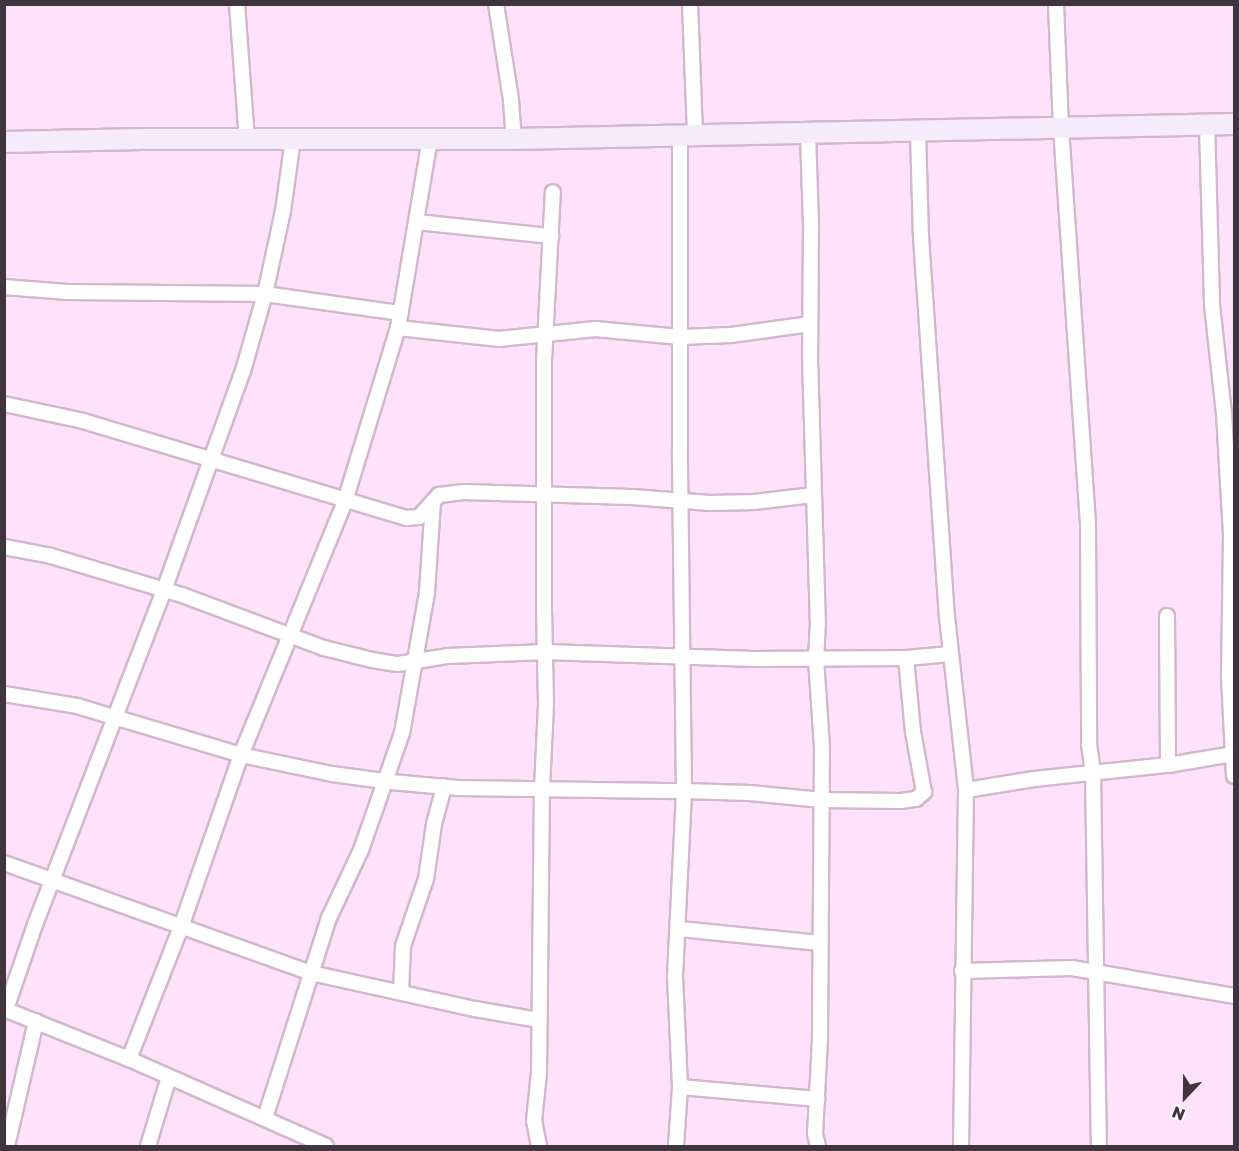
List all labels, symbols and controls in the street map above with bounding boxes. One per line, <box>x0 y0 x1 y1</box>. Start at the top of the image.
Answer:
north arrow <box>1155 1067 1215 1127</box>
text: N <box>1169 1102 1188 1125</box>

